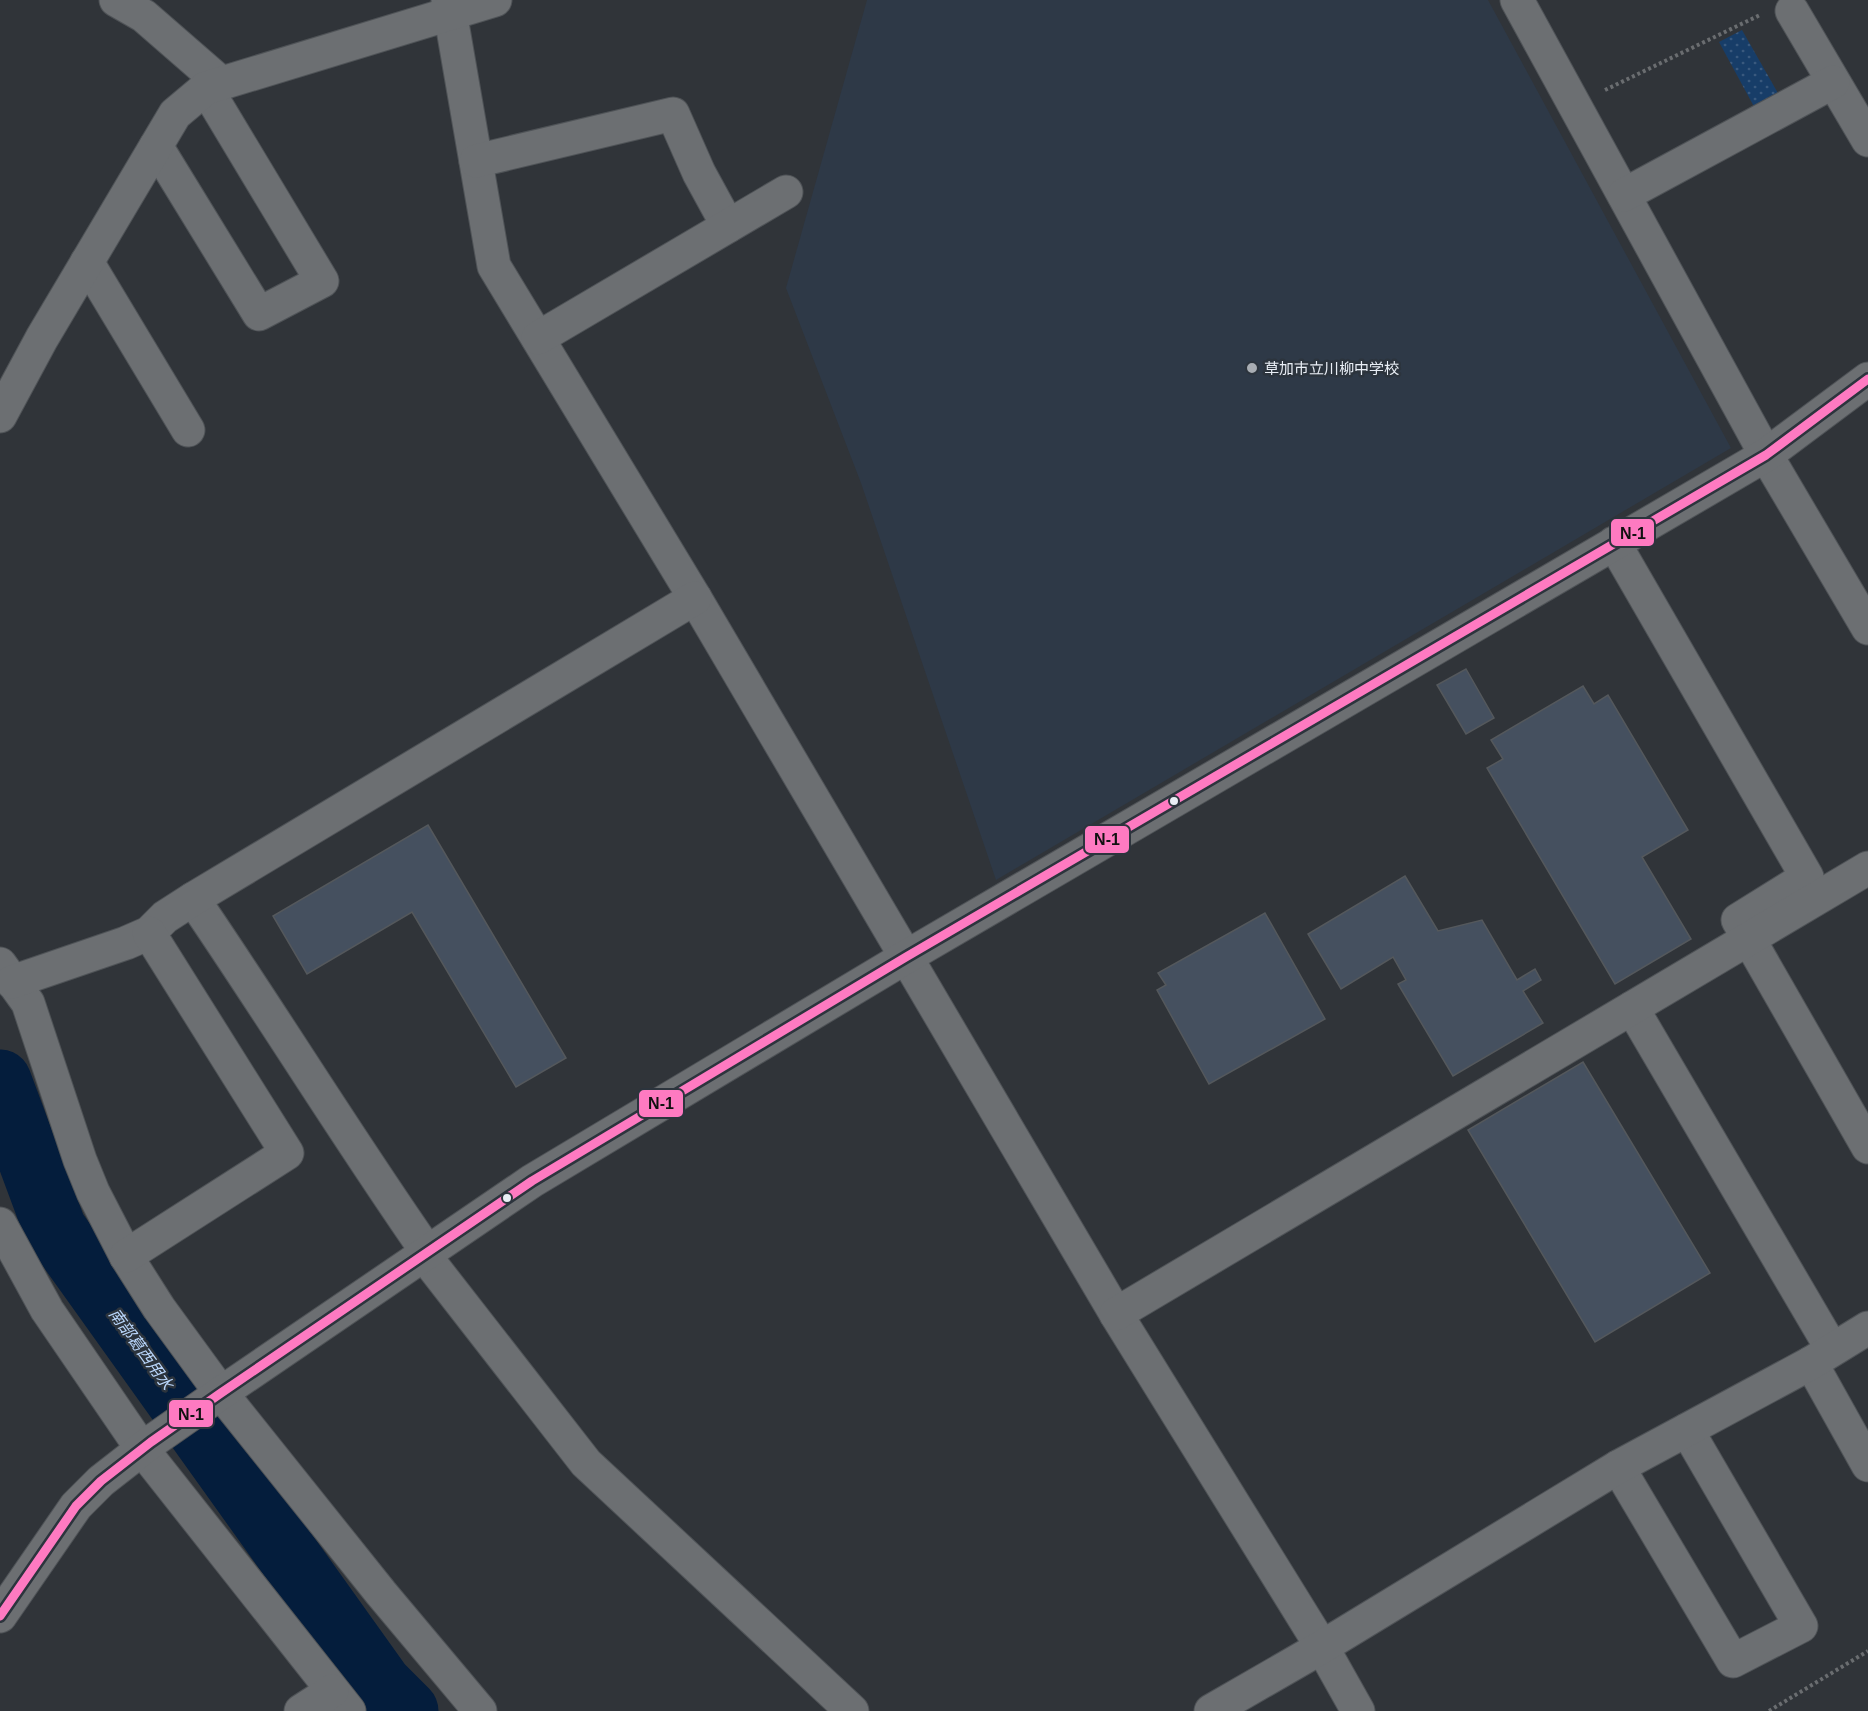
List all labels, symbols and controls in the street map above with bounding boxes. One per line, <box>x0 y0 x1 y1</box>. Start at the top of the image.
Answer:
place label: 草加市立川柳中学校 <box>1264 360 1399 377</box>
marker: 草加市立川柳中学校 <box>1245 361 1259 375</box>
line badge: N-1 <box>1610 518 1655 547</box>
text: N-1 <box>1620 525 1646 542</box>
unlabelled marker <box>1168 795 1180 807</box>
line badge: N-1 <box>1084 825 1130 854</box>
text: N-1 <box>1094 831 1120 848</box>
line badge: N-1 <box>638 1089 684 1118</box>
text: N-1 <box>648 1095 674 1112</box>
unlabelled marker <box>501 1192 513 1204</box>
water label: 南部葛西用水 <box>106 1305 177 1394</box>
line badge: N-1 <box>168 1399 214 1428</box>
text: N-1 <box>178 1406 204 1423</box>

